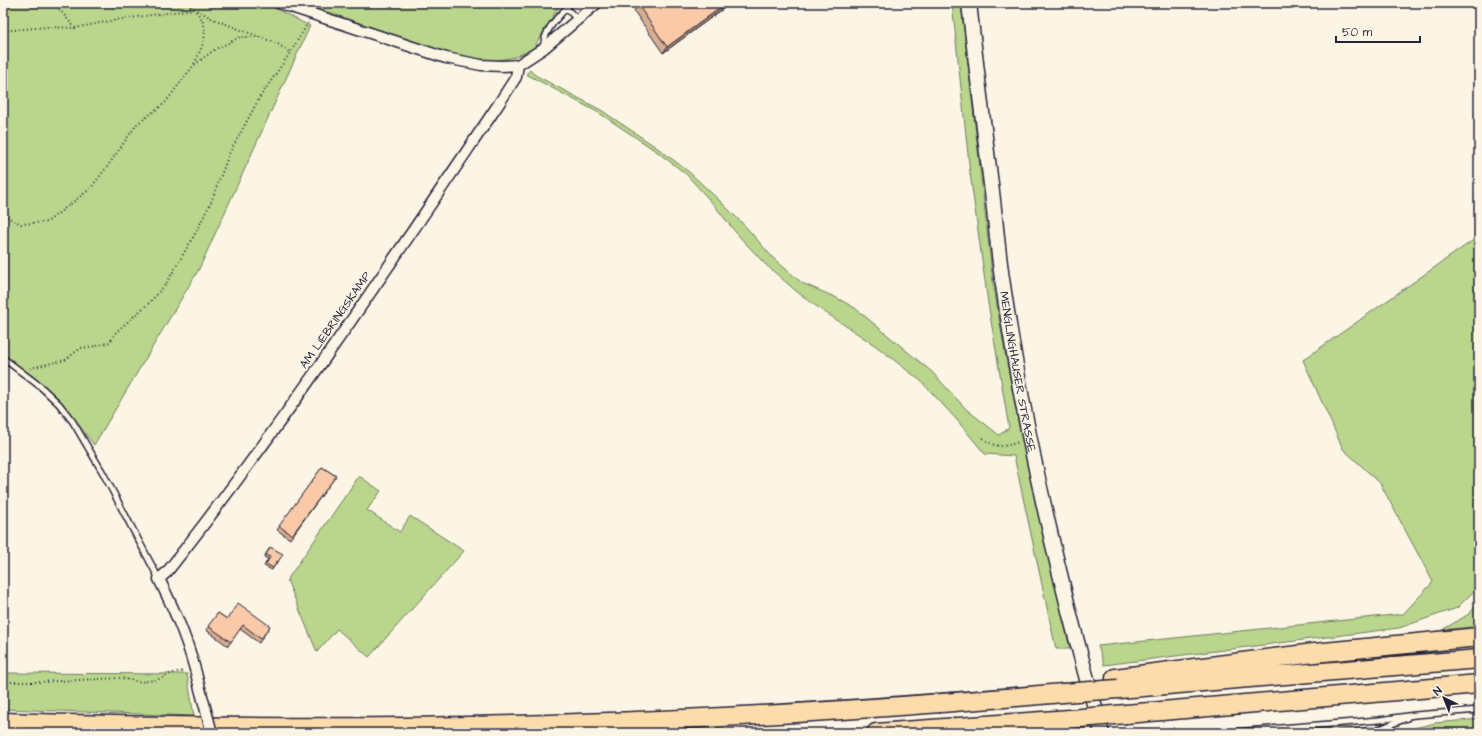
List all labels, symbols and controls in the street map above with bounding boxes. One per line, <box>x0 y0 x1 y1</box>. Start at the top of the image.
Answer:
scale bar <box>1336 18 1420 44</box>
text: 50 m <box>1342 24 1373 41</box>
street label: AM LIEBRINGSKAMP <box>296 268 375 372</box>
street label: MENGLINGHAUSER STRASSE <box>995 290 1040 454</box>
north arrow <box>1424 678 1464 718</box>
text: N <box>1430 683 1445 699</box>

